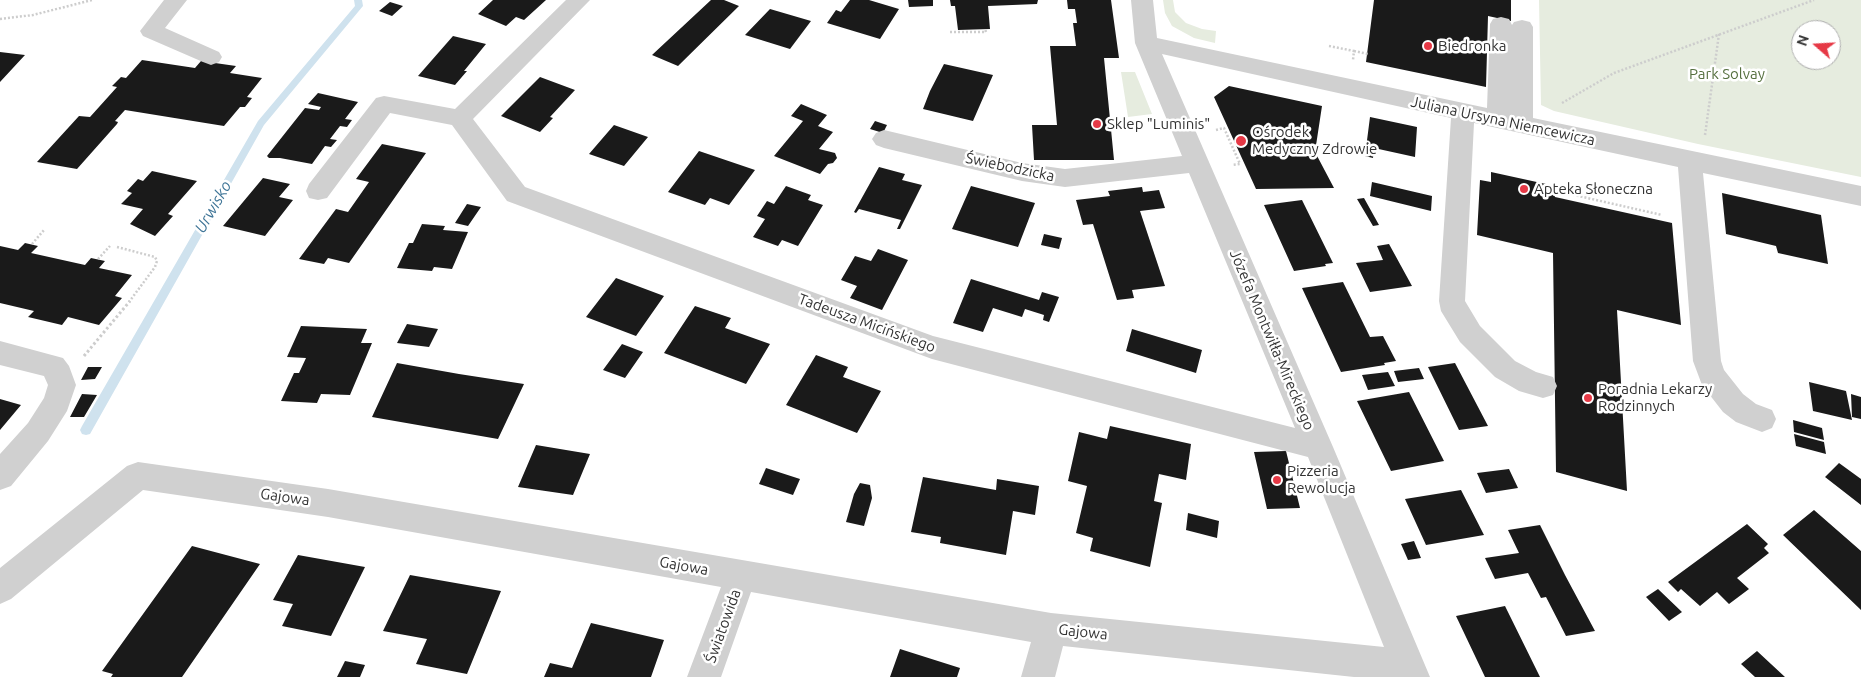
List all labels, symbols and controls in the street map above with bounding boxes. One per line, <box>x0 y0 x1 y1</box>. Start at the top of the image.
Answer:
north arrow <box>1791 20 1841 70</box>
text: N <box>1793 33 1812 48</box>
place label: Biedronka <box>1438 37 1507 55</box>
marker: Biedronka <box>1422 40 1434 52</box>
park label: Park Solvay <box>1689 65 1765 83</box>
street label: Juliana Ursyna Niemcewicza <box>1409 93 1597 149</box>
place label: Sklep "Luminis" <box>1107 115 1210 133</box>
marker: Sklep "Luminis" <box>1091 118 1103 130</box>
place label: Ośrodek Medyczny Zdrowie <box>1252 123 1377 158</box>
marker: Ośrodek Medyczny Zdrowie <box>1234 134 1248 148</box>
street label: Świebodzicka <box>964 149 1056 185</box>
water label: Urwisko <box>191 178 235 236</box>
place label: Apteka Słoneczna <box>1534 180 1653 198</box>
marker: Apteka Słoneczna <box>1518 183 1530 195</box>
street label: Józefa Montwiłła-Mireckiego <box>1226 247 1318 433</box>
street label: Tadeusza Micińskiego <box>796 290 938 356</box>
place label: Poradnia Lekarzy Rodzinnych <box>1598 380 1712 415</box>
marker: Poradnia Lekarzy Rodzinnych <box>1582 392 1594 404</box>
place label: Pizzeria Rewolucja <box>1287 462 1356 497</box>
marker: Pizzeria Rewolucja <box>1271 474 1283 486</box>
street label: Gajowa <box>259 485 311 509</box>
street label: Gajowa <box>658 553 710 579</box>
street label: Światowida <box>701 587 745 665</box>
street label: Gajowa <box>1057 620 1109 644</box>

